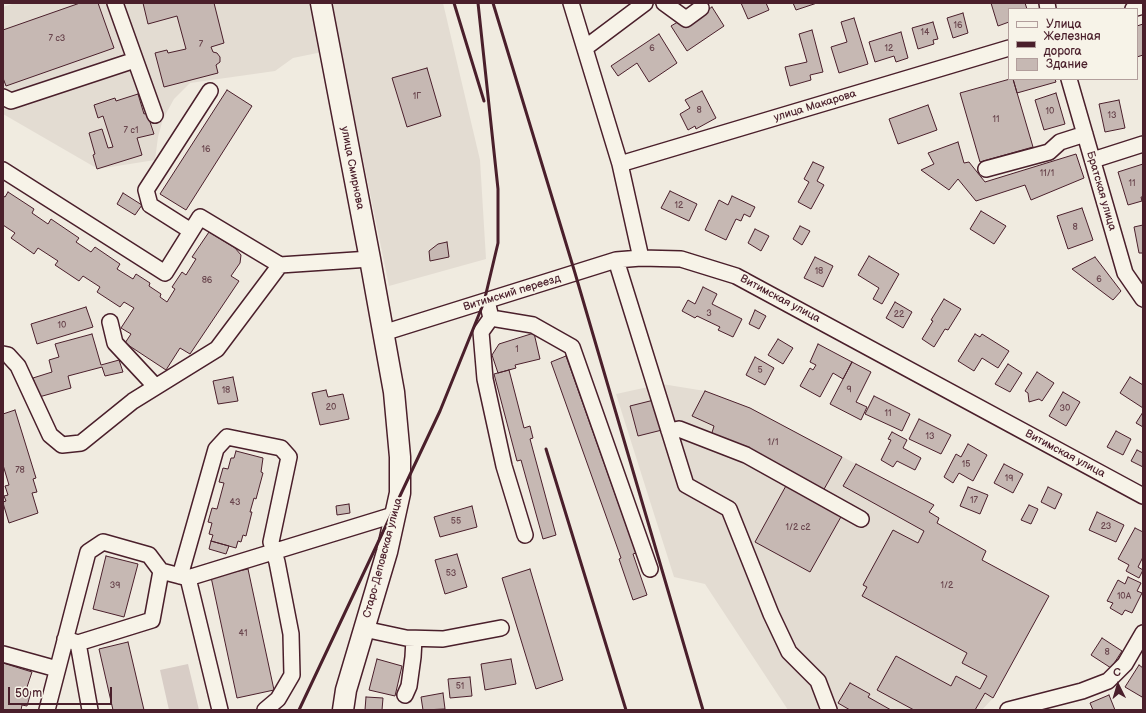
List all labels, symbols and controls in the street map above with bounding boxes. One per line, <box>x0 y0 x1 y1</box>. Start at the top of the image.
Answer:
legend <box>1008 8 1138 80</box>
text: Улица <box>1046 17 1082 32</box>
house number: 16 <box>954 21 962 31</box>
house number: 14 <box>921 28 929 38</box>
text: Железная дорога <box>1044 29 1101 59</box>
house number: 7 с3 <box>49 34 65 44</box>
house number: 7 <box>199 40 203 50</box>
house number: 6 <box>649 44 655 54</box>
house number: 12 <box>885 44 893 54</box>
text: Здание <box>1046 57 1088 72</box>
street label: улица Макарова <box>772 87 858 125</box>
house number: 1Г <box>413 92 421 102</box>
house number: 8 <box>696 106 702 116</box>
house number: 10 <box>1046 107 1054 117</box>
house number: 13 <box>1107 111 1117 121</box>
house number: 11 <box>993 115 999 125</box>
street label: улица Смирнова <box>337 125 367 211</box>
house number: 7 с1 <box>124 126 138 136</box>
house number: 16 <box>202 145 210 155</box>
street label: Братская улица <box>1083 150 1119 232</box>
house number: 11/1 <box>1040 169 1054 179</box>
house number: 11 <box>1129 179 1135 189</box>
house number: 12 <box>675 201 683 211</box>
house number: 8 <box>1072 223 1078 233</box>
house number: 18 <box>815 267 823 277</box>
street label: Витимский переезд <box>462 272 562 314</box>
street label: Витимская улица <box>738 272 822 326</box>
house number: 6 <box>1096 275 1102 285</box>
house number: 86 <box>202 276 212 286</box>
house number: 3 <box>706 309 712 319</box>
house number: 22 <box>894 310 904 320</box>
house number: 10 <box>58 321 66 331</box>
house number: 1 <box>515 345 519 355</box>
house number: 5 <box>757 366 763 376</box>
house number: 9 <box>846 385 852 395</box>
house number: 18 <box>222 386 230 396</box>
house number: 20 <box>326 403 336 413</box>
house number: 30 <box>1060 404 1070 414</box>
house number: 11 <box>885 409 891 419</box>
street label: Витимская улица <box>1023 427 1107 481</box>
house number: 13 <box>925 432 935 442</box>
house number: 1/1 <box>767 438 779 448</box>
house number: 15 <box>962 460 970 470</box>
house number: 78 <box>15 466 25 476</box>
house number: 19 <box>1005 474 1013 484</box>
house number: 17 <box>970 496 978 506</box>
street label: Старо-Деповская улица <box>361 497 405 619</box>
house number: 43 <box>229 498 241 508</box>
house number: 55 <box>451 517 461 527</box>
house number: 23 <box>1101 522 1111 532</box>
house number: 1/2 с2 <box>785 523 811 533</box>
house number: 53 <box>446 569 456 579</box>
house number: 39 <box>110 581 120 591</box>
house number: 1/2 <box>941 581 953 591</box>
house number: 10А <box>1117 592 1131 602</box>
house number: 41 <box>239 629 247 639</box>
house number: 8 <box>1104 648 1110 658</box>
north arrow <box>1098 665 1138 705</box>
text: С <box>1113 666 1121 679</box>
scale bar <box>10 679 114 705</box>
house number: 51 <box>456 682 464 692</box>
text: 50 m <box>15 686 42 701</box>

